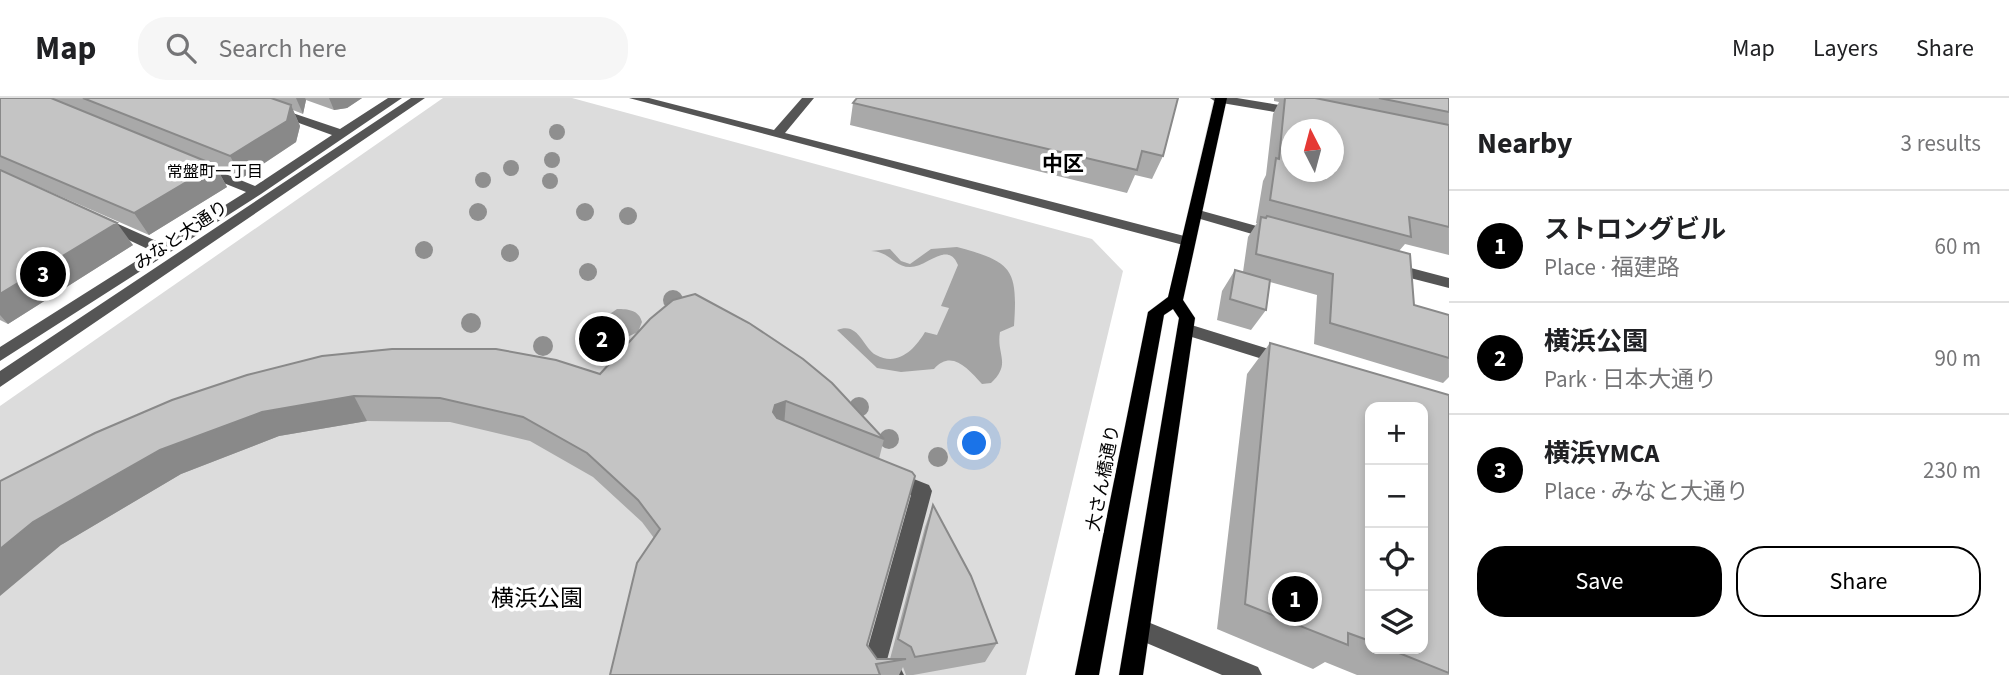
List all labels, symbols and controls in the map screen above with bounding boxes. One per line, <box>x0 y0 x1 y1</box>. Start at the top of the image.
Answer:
search box <box>138 17 628 80</box>
text: Map <box>35 25 96 72</box>
icon: search <box>162 29 200 67</box>
text: Search here <box>218 30 347 67</box>
text: Map <box>1732 31 1775 66</box>
text: Layers <box>1813 31 1878 66</box>
text: Share <box>1916 31 1974 66</box>
north arrow <box>1281 119 1344 182</box>
text: Nearby <box>1477 122 1572 165</box>
text: 3 results <box>1901 127 1981 160</box>
district label: 中区 <box>1042 149 1084 179</box>
district label: 常盤町一丁目 <box>167 161 263 183</box>
street label: みなと大通り <box>130 195 233 276</box>
text: ストロングビル <box>1544 211 1726 248</box>
text: 1 <box>1494 230 1506 263</box>
text: 60 m <box>1934 230 1981 263</box>
pin: 3 <box>20 248 66 300</box>
text: Place · 福建路 <box>1544 251 1680 284</box>
pin: 2 <box>579 313 625 365</box>
text: 横浜公園 <box>1544 323 1648 360</box>
text: 2 <box>1494 342 1506 375</box>
text: 90 m <box>1934 342 1981 375</box>
text: Park · 日本大通り <box>1544 363 1717 396</box>
map controls <box>1365 402 1428 654</box>
button: + <box>1365 402 1428 465</box>
street label: 大さん橋通り <box>1081 423 1126 533</box>
your location <box>957 426 991 460</box>
text: 横浜YMCA <box>1544 435 1660 472</box>
text: 3 <box>1494 454 1506 487</box>
text: 230 m <box>1923 454 1981 487</box>
button: − <box>1365 465 1428 528</box>
text: Place · みなと大通り <box>1544 475 1749 508</box>
button: locate <box>1365 528 1428 591</box>
button: Save <box>1477 546 1722 617</box>
button: Share <box>1736 546 1981 617</box>
pin: 1 <box>1272 573 1318 625</box>
district label: 横浜公園 <box>491 582 583 615</box>
button: layers <box>1365 591 1428 654</box>

